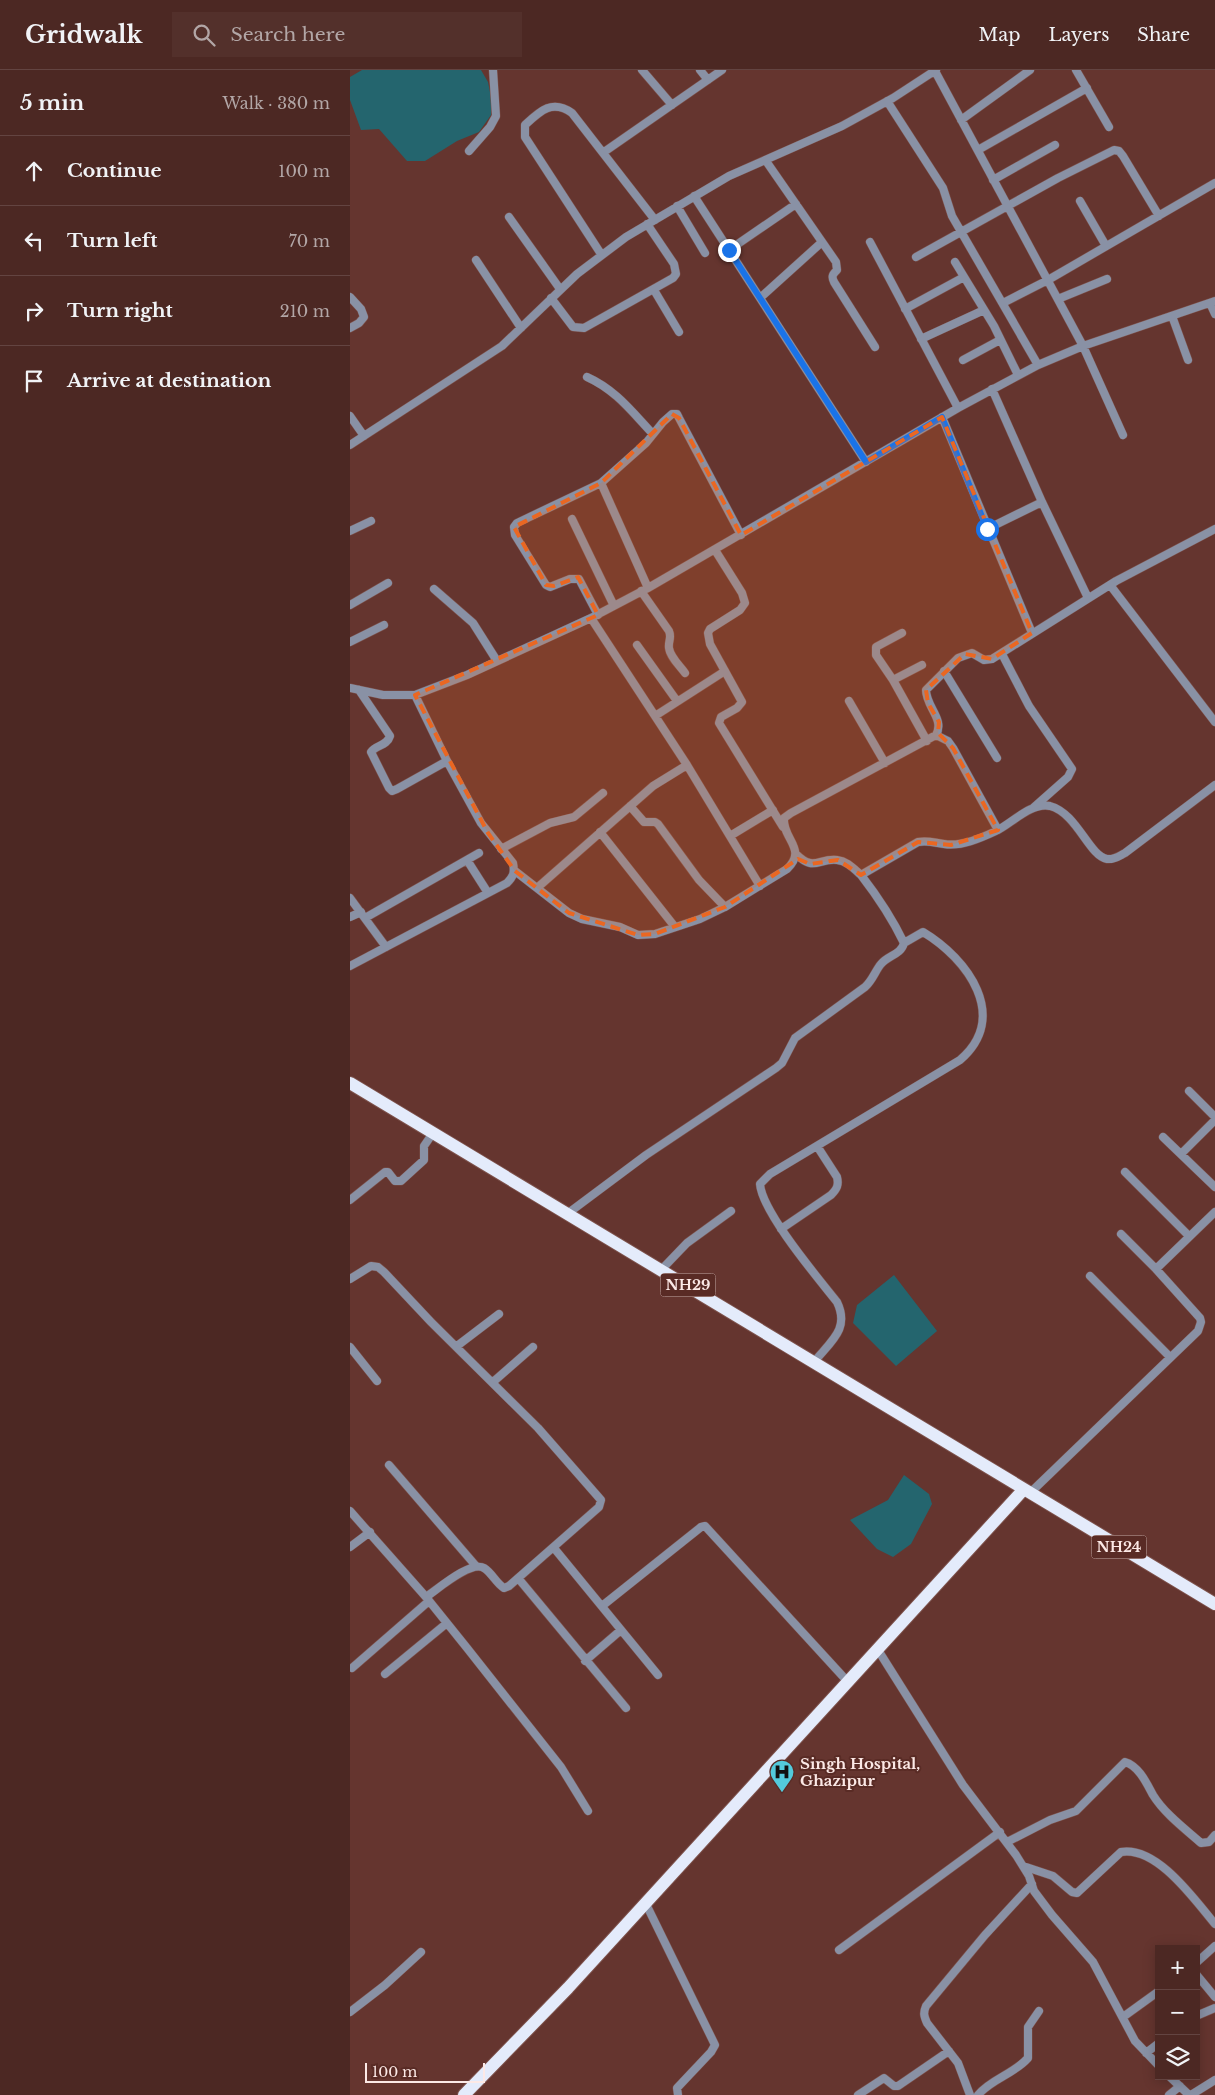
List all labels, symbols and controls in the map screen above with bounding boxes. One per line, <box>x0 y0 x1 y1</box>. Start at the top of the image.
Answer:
search box <box>172 12 522 57</box>
text: Gridwalk <box>25 20 142 49</box>
icon: search <box>190 21 218 49</box>
text: Search here <box>230 23 345 46</box>
text: Map <box>979 24 1020 46</box>
text: Layers <box>1048 24 1109 46</box>
text: Share <box>1137 24 1190 46</box>
text: 5 min <box>20 90 84 116</box>
text: Walk · 380 m <box>222 93 330 113</box>
icon: ahead <box>20 157 48 185</box>
text: Continue <box>67 159 162 182</box>
text: 100 m <box>278 161 330 181</box>
icon: left <box>20 227 48 255</box>
text: Turn left <box>67 229 158 252</box>
text: 70 m <box>289 231 330 251</box>
route end <box>718 239 741 262</box>
icon: right <box>20 297 48 325</box>
text: Turn right <box>67 299 173 322</box>
text: 210 m <box>280 301 330 321</box>
icon: arrive <box>20 367 48 395</box>
text: Arrive at destination <box>67 369 271 392</box>
route start <box>976 518 999 541</box>
road number: NH29 <box>660 1274 716 1296</box>
road number: NH24 <box>1092 1535 1146 1558</box>
place label: Singh Hospital, Ghazipur <box>800 1754 920 1790</box>
hospital icon: Singh Hospital, Ghazipur <box>769 1759 795 1793</box>
map controls <box>1155 1945 1200 2080</box>
button: + <box>1155 1945 1200 1990</box>
button: − <box>1155 1990 1200 2035</box>
button: layers <box>1155 2035 1200 2080</box>
scale bar <box>365 2060 485 2083</box>
text: 100 m <box>372 2063 417 2081</box>

